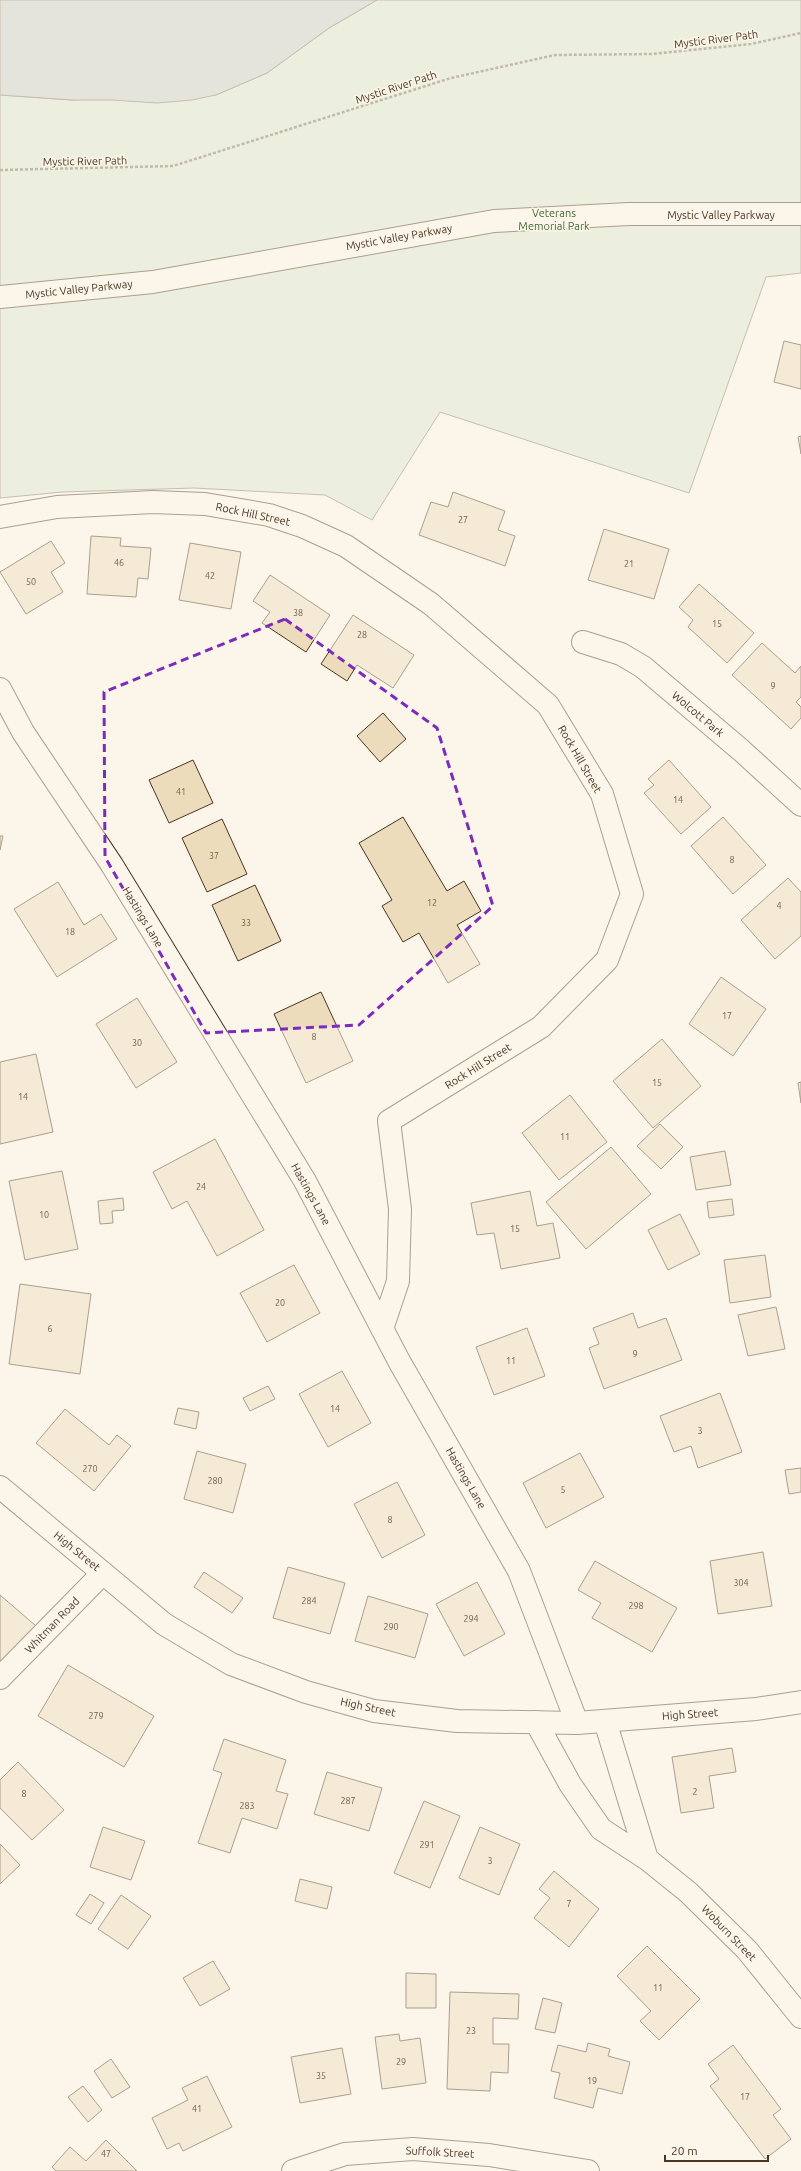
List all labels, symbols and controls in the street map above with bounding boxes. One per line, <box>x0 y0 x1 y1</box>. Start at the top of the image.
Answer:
street label: Mystic River Path <box>673 28 759 50</box>
street label: Mystic River Path <box>354 68 438 106</box>
street label: Mystic River Path <box>43 154 127 168</box>
park label: Veterans Memorial Park <box>518 207 590 232</box>
street label: Mystic Valley Parkway <box>667 209 776 221</box>
street label: Mystic Valley Parkway <box>345 222 454 252</box>
street label: Mystic Valley Parkway <box>25 277 134 301</box>
street label: Rock Hill Street <box>215 500 292 528</box>
house number: 27 <box>458 515 468 525</box>
house number: 46 <box>114 558 124 568</box>
house number: 21 <box>624 559 634 569</box>
house number: 42 <box>205 571 215 581</box>
house number: 50 <box>26 577 36 587</box>
house number: 38 <box>293 608 303 618</box>
house number: 15 <box>712 619 722 629</box>
house number: 28 <box>357 630 367 640</box>
house number: 9 <box>770 681 776 691</box>
street label: Wolcott Park <box>670 689 727 739</box>
street label: Rock Hill Street <box>556 723 604 795</box>
house number: 41 <box>176 787 186 797</box>
house number: 14 <box>673 795 683 805</box>
house number: 37 <box>209 851 219 861</box>
house number: 8 <box>729 855 735 865</box>
street label: Hastings Lane <box>120 885 166 949</box>
house number: 12 <box>427 898 437 908</box>
house number: 4 <box>776 901 782 911</box>
house number: 33 <box>241 918 251 928</box>
house number: 18 <box>65 927 75 937</box>
house number: 17 <box>722 1011 732 1021</box>
house number: 8 <box>311 1032 317 1042</box>
house number: 30 <box>132 1038 142 1048</box>
street label: Rock Hill Street <box>443 1040 514 1091</box>
house number: 15 <box>652 1078 662 1088</box>
house number: 14 <box>18 1092 28 1102</box>
house number: 11 <box>560 1132 570 1142</box>
street label: Hastings Lane <box>289 1161 333 1227</box>
house number: 24 <box>196 1182 206 1192</box>
house number: 10 <box>39 1210 49 1220</box>
house number: 15 <box>510 1224 520 1234</box>
house number: 20 <box>275 1298 285 1308</box>
house number: 6 <box>47 1324 53 1334</box>
house number: 9 <box>632 1349 638 1359</box>
house number: 11 <box>506 1356 516 1366</box>
house number: 14 <box>330 1404 340 1414</box>
house number: 3 <box>697 1426 703 1436</box>
street label: Hastings Lane <box>444 1445 488 1511</box>
house number: 270 <box>82 1464 98 1474</box>
house number: 280 <box>207 1476 223 1486</box>
house number: 5 <box>560 1485 566 1495</box>
house number: 8 <box>387 1515 393 1525</box>
street label: High Street <box>51 1529 103 1574</box>
house number: 304 <box>733 1578 749 1588</box>
street label: Whitman Road <box>22 1595 82 1655</box>
house number: 284 <box>301 1596 317 1606</box>
house number: 298 <box>628 1601 644 1611</box>
house number: 294 <box>463 1614 479 1624</box>
house number: 290 <box>383 1622 399 1632</box>
street label: High Street <box>339 1695 397 1719</box>
street label: High Street <box>662 1706 719 1722</box>
house number: 279 <box>88 1711 104 1721</box>
house number: 2 <box>692 1787 698 1797</box>
house number: 8 <box>21 1789 27 1799</box>
house number: 287 <box>340 1796 356 1806</box>
house number: 283 <box>239 1801 255 1811</box>
house number: 291 <box>419 1840 435 1850</box>
house number: 3 <box>487 1856 493 1866</box>
house number: 7 <box>566 1899 572 1909</box>
street label: Woburn Street <box>699 1903 759 1964</box>
house number: 11 <box>653 1983 663 1993</box>
house number: 23 <box>466 2026 476 2036</box>
house number: 29 <box>396 2057 406 2067</box>
house number: 35 <box>316 2071 326 2081</box>
house number: 19 <box>587 2076 597 2086</box>
house number: 17 <box>740 2092 750 2102</box>
house number: 41 <box>192 2104 202 2114</box>
scale bar <box>665 2137 768 2163</box>
street label: Suffolk Street <box>405 2144 475 2160</box>
text: 20 m <box>671 2144 698 2157</box>
house number: 47 <box>101 2149 111 2159</box>

